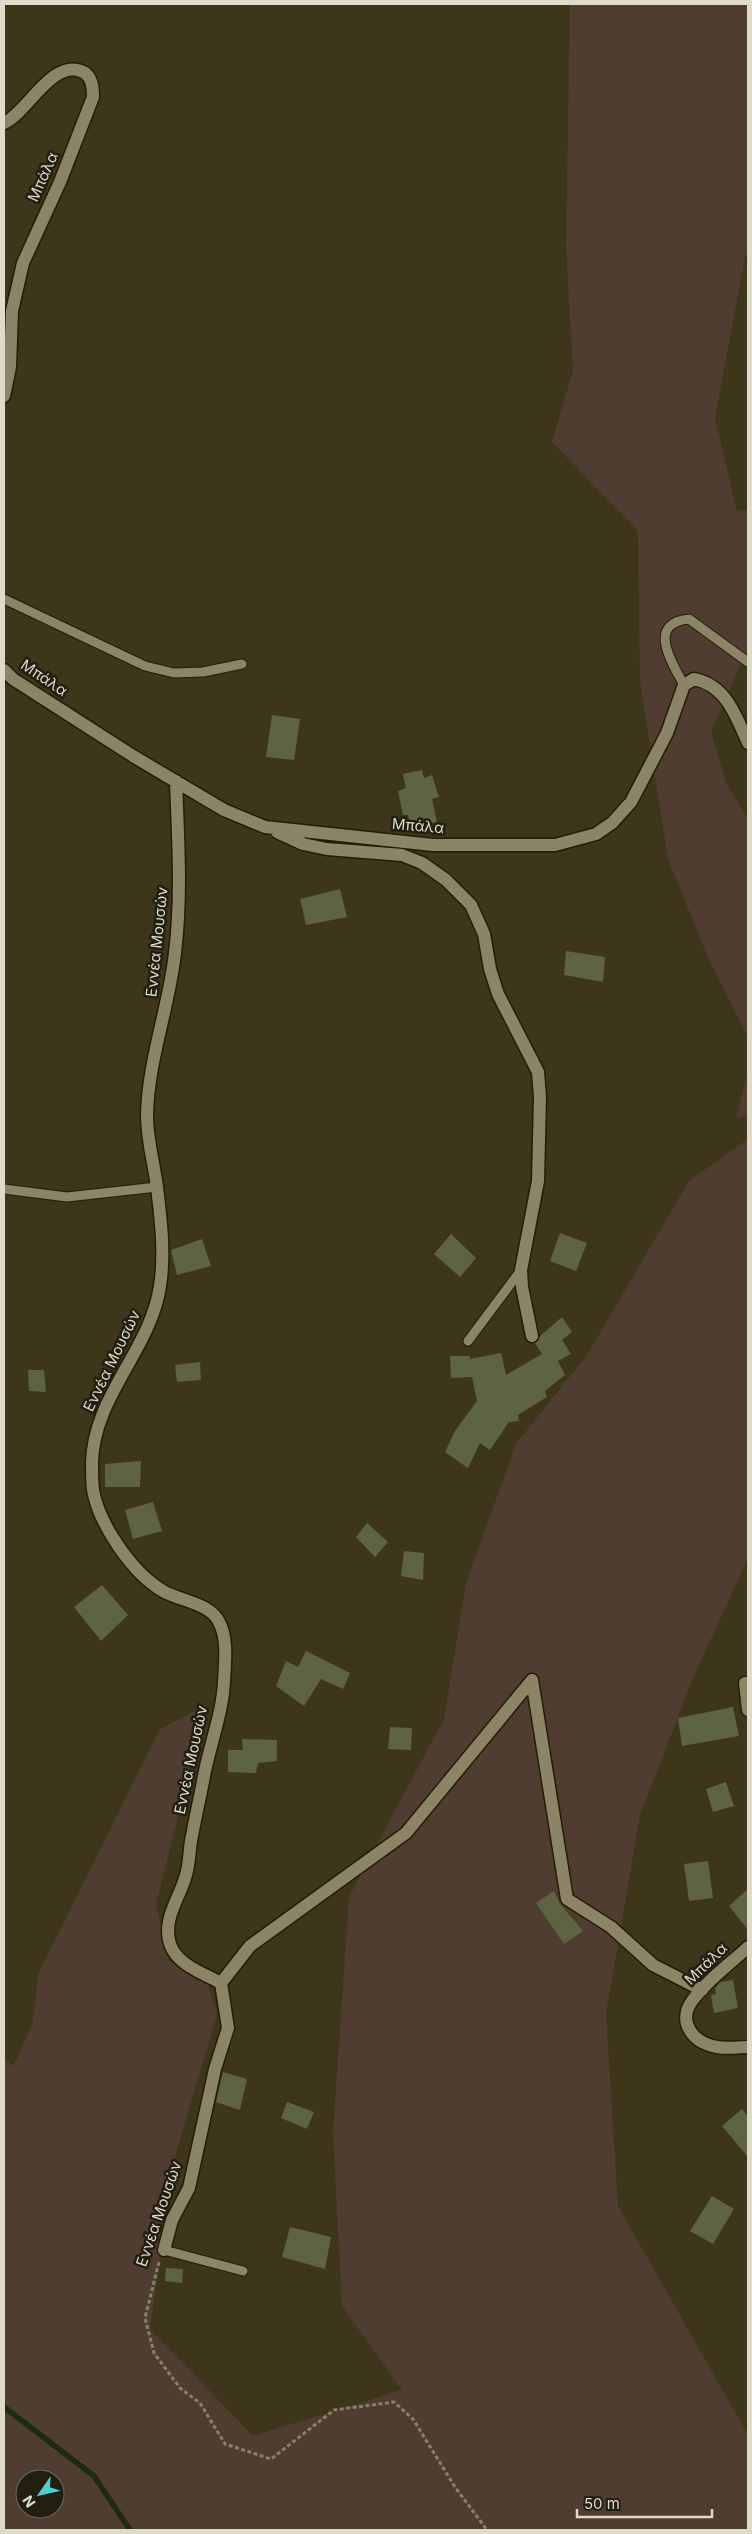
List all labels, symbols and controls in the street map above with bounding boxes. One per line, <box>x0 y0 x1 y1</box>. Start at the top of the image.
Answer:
street label: Μπάλα <box>23 149 62 205</box>
street label: Μπάλα <box>17 655 71 700</box>
street label: Μπάλα <box>391 814 445 837</box>
street label: Εννέα Μουσών <box>141 886 172 998</box>
street label: Εννέα Μουσών <box>79 1307 144 1415</box>
street label: Εννέα Μουσών <box>170 1704 211 1816</box>
street label: Μπάλα <box>680 1939 731 1989</box>
street label: Εννέα Μουσών <box>132 2158 186 2269</box>
north arrow <box>15 2469 65 2519</box>
scale bar <box>577 2486 712 2518</box>
text: N <box>19 2492 39 2511</box>
text: 50 m <box>584 2494 620 2513</box>

